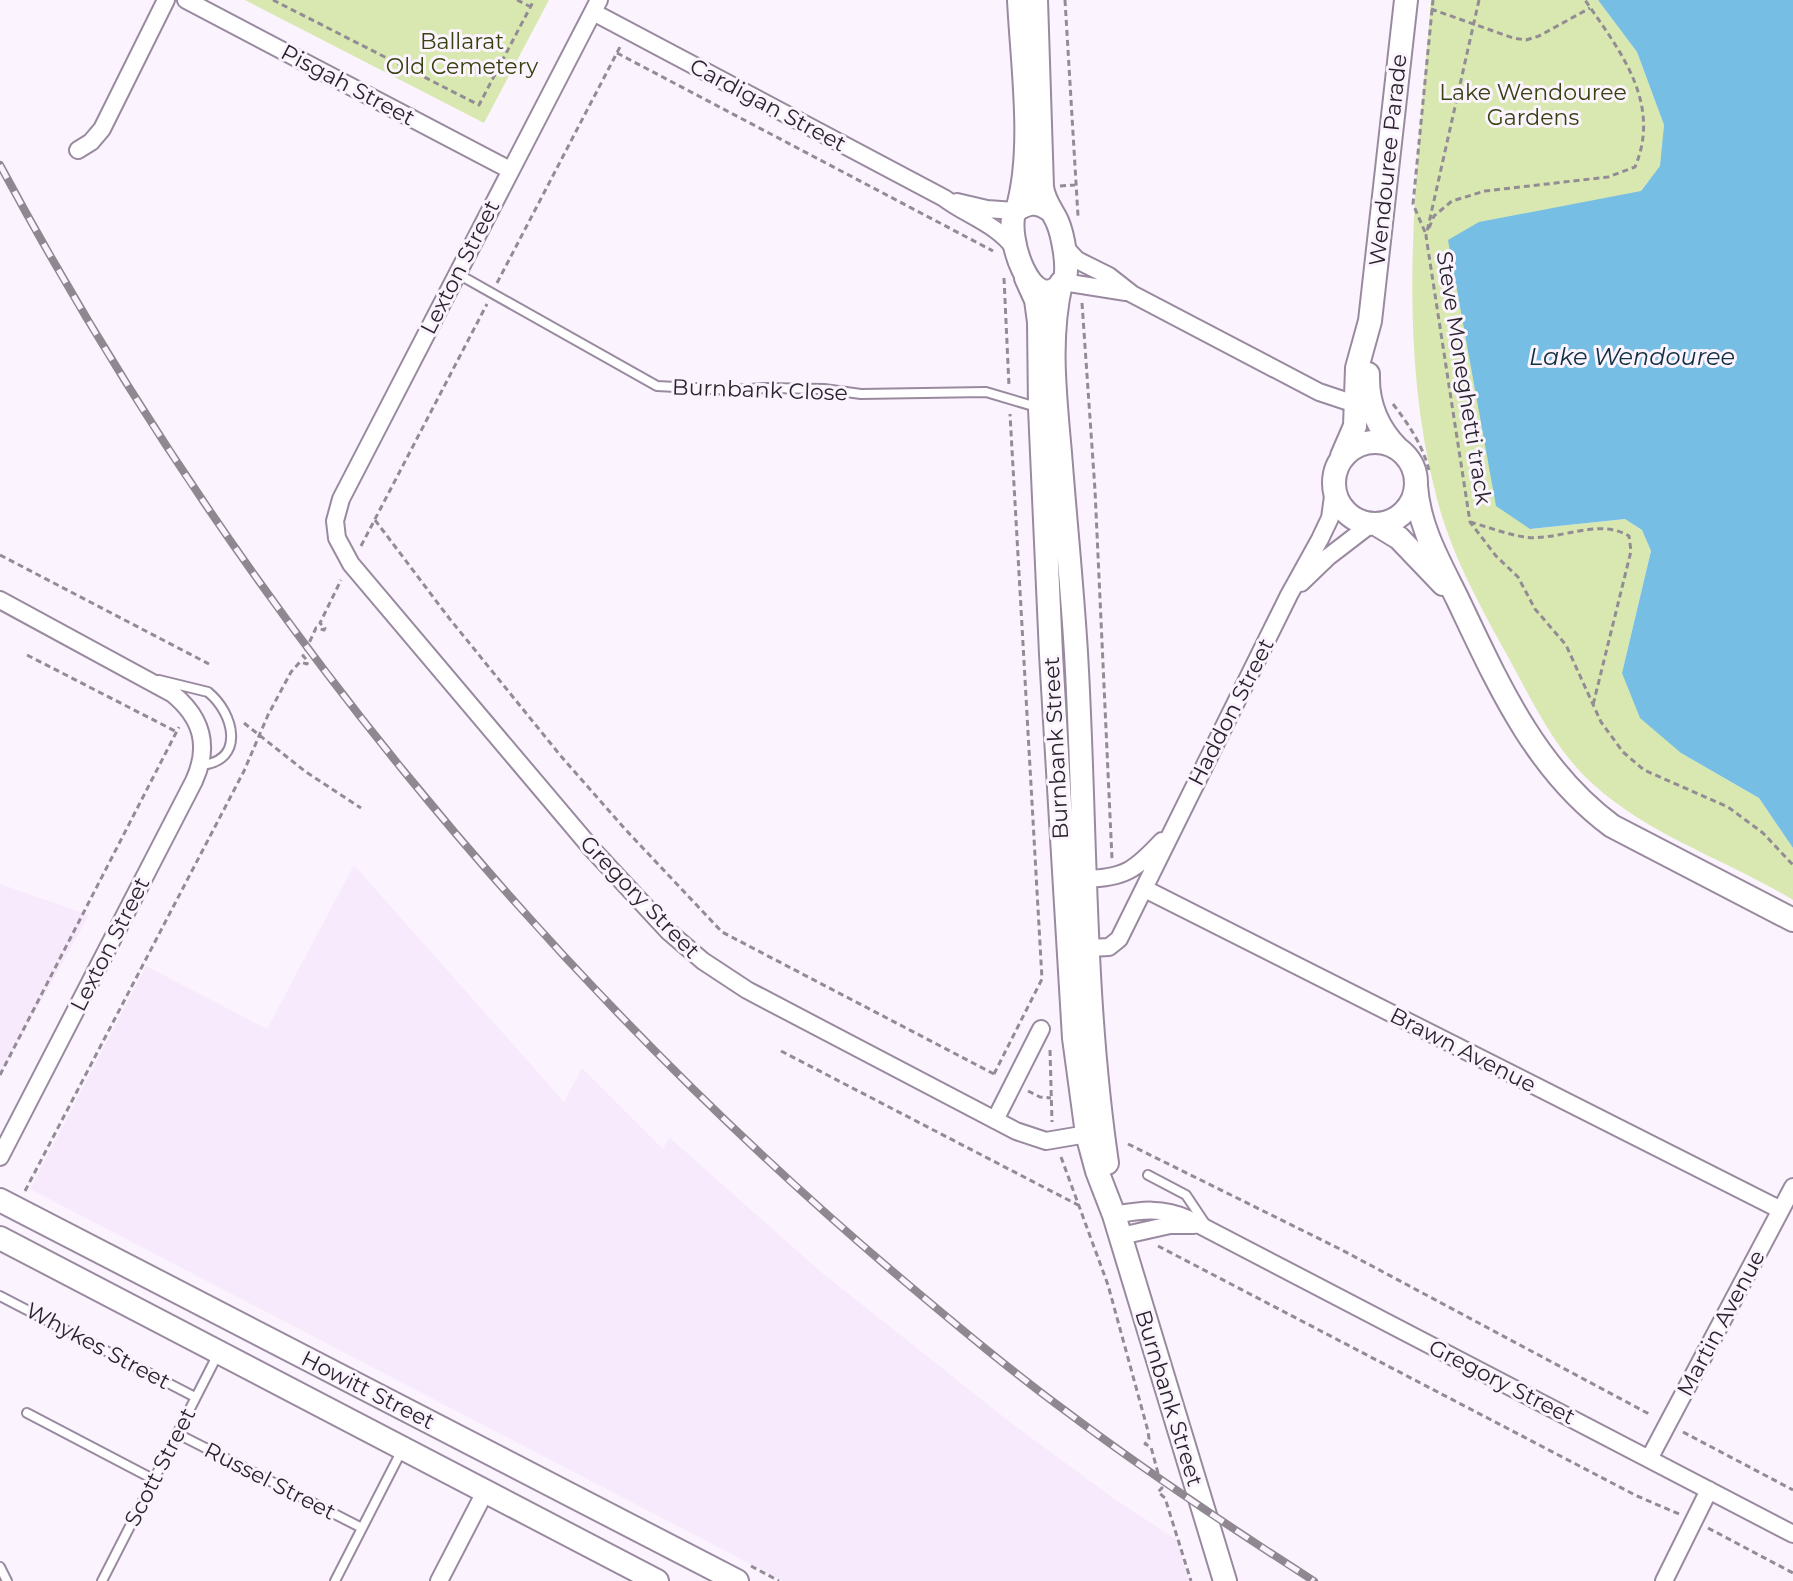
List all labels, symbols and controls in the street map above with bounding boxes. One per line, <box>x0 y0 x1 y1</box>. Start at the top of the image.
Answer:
park label: Ballarat Old Cemetery <box>386 28 538 80</box>
street label: Pisgah Street <box>276 38 420 132</box>
street label: Cardigan Street <box>685 52 851 158</box>
street label: Wendouree Parade <box>1363 53 1413 267</box>
park label: Lake Wendouree Gardens <box>1439 79 1627 131</box>
street label: Lexton Street <box>415 195 505 339</box>
street label: Steve Moneghetti track <box>1431 249 1498 508</box>
water label: Lake Wendouree <box>1529 342 1735 371</box>
street label: Burnbank Close <box>672 373 848 407</box>
street label: Haddon Street <box>1182 634 1280 790</box>
street label: Burnbank Street <box>1038 656 1074 840</box>
street label: Gregory Street <box>575 830 706 964</box>
street label: Lexton Street <box>65 872 155 1016</box>
street label: Brawn Avenue <box>1385 1002 1541 1098</box>
street label: Martin Avenue <box>1671 1245 1771 1401</box>
street label: Whykes Street <box>21 1297 175 1395</box>
street label: Burnbank Street <box>1129 1307 1209 1490</box>
street label: Gregory Street <box>1424 1334 1580 1431</box>
street label: Howitt Street <box>297 1345 439 1435</box>
street label: Scott Street <box>119 1403 201 1531</box>
street label: Russel Street <box>200 1436 340 1526</box>

